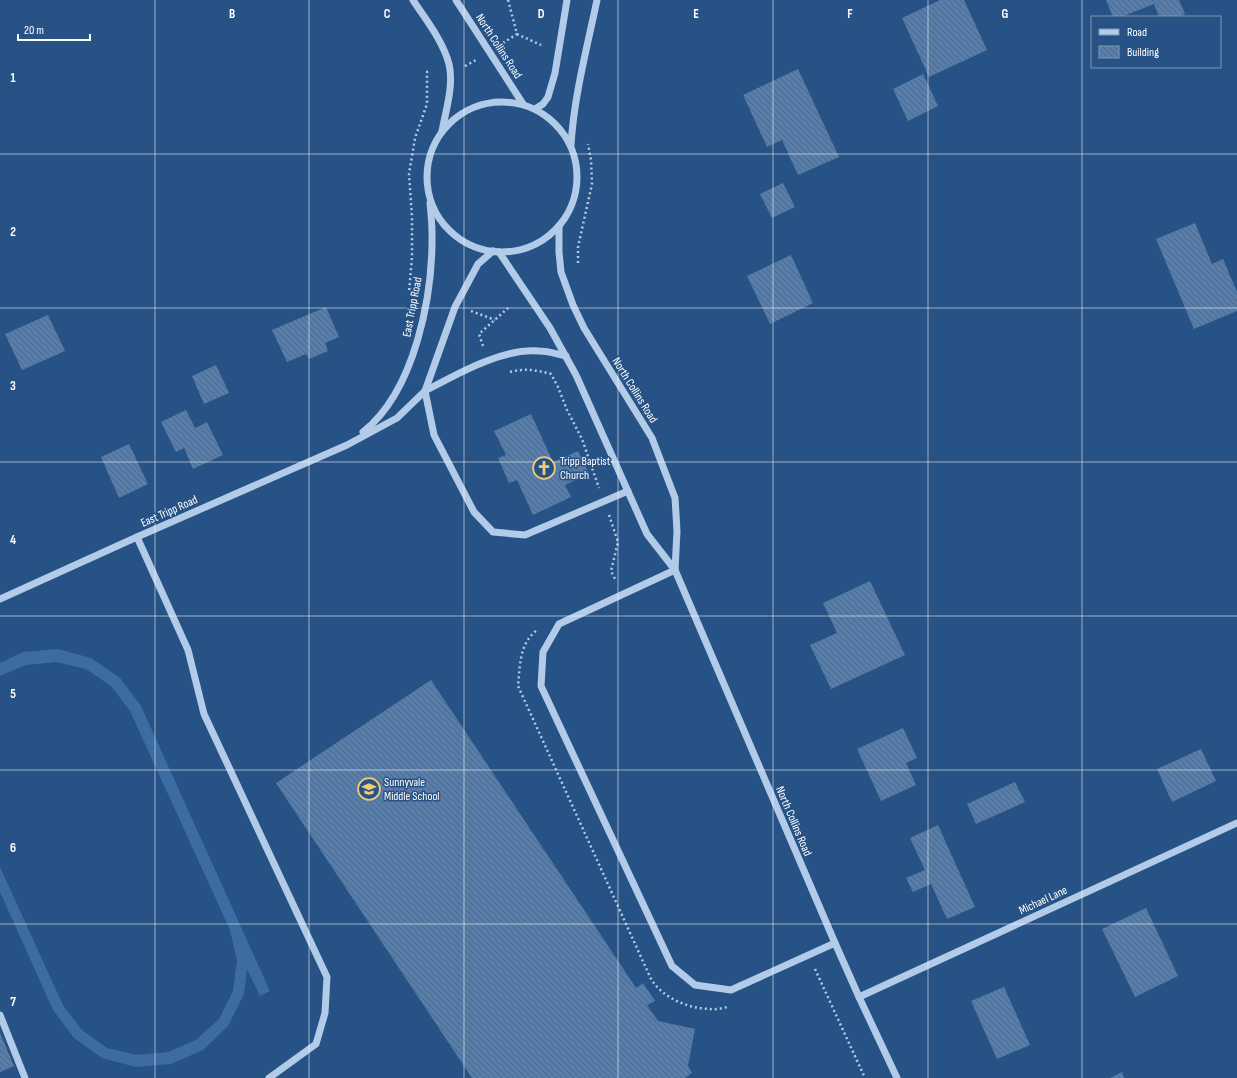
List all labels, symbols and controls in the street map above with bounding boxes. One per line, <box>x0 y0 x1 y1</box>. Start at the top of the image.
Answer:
text: B <box>229 6 235 22</box>
text: C <box>384 6 391 22</box>
text: D <box>538 6 545 22</box>
text: E <box>693 6 699 22</box>
text: F <box>847 6 853 22</box>
text: G <box>1002 6 1009 22</box>
street label: North Collins Road <box>472 11 525 82</box>
scale bar <box>18 16 90 42</box>
legend <box>1091 16 1221 68</box>
text: 20 m <box>24 23 44 38</box>
text: Road <box>1127 25 1147 40</box>
text: Building <box>1127 45 1159 60</box>
text: 1 <box>10 70 16 86</box>
text: 2 <box>10 224 16 240</box>
street label: East Tripp Road <box>399 276 426 338</box>
street label: North Collins Road <box>609 355 661 426</box>
text: 3 <box>10 378 16 394</box>
place label: Tripp Baptist Church <box>560 454 611 483</box>
church icon: Tripp Baptist Church <box>531 455 557 481</box>
street label: East Tripp Road <box>138 492 200 531</box>
text: 4 <box>10 532 16 548</box>
text: 5 <box>10 686 16 702</box>
place label: Sunnyvale Middle School <box>384 775 440 804</box>
school or university icon: Sunnyvale Middle School <box>356 776 382 802</box>
street label: North Collins Road <box>772 784 815 858</box>
text: 6 <box>10 840 16 856</box>
street label: Michael Lane <box>1017 883 1070 918</box>
text: 7 <box>10 994 16 1010</box>

